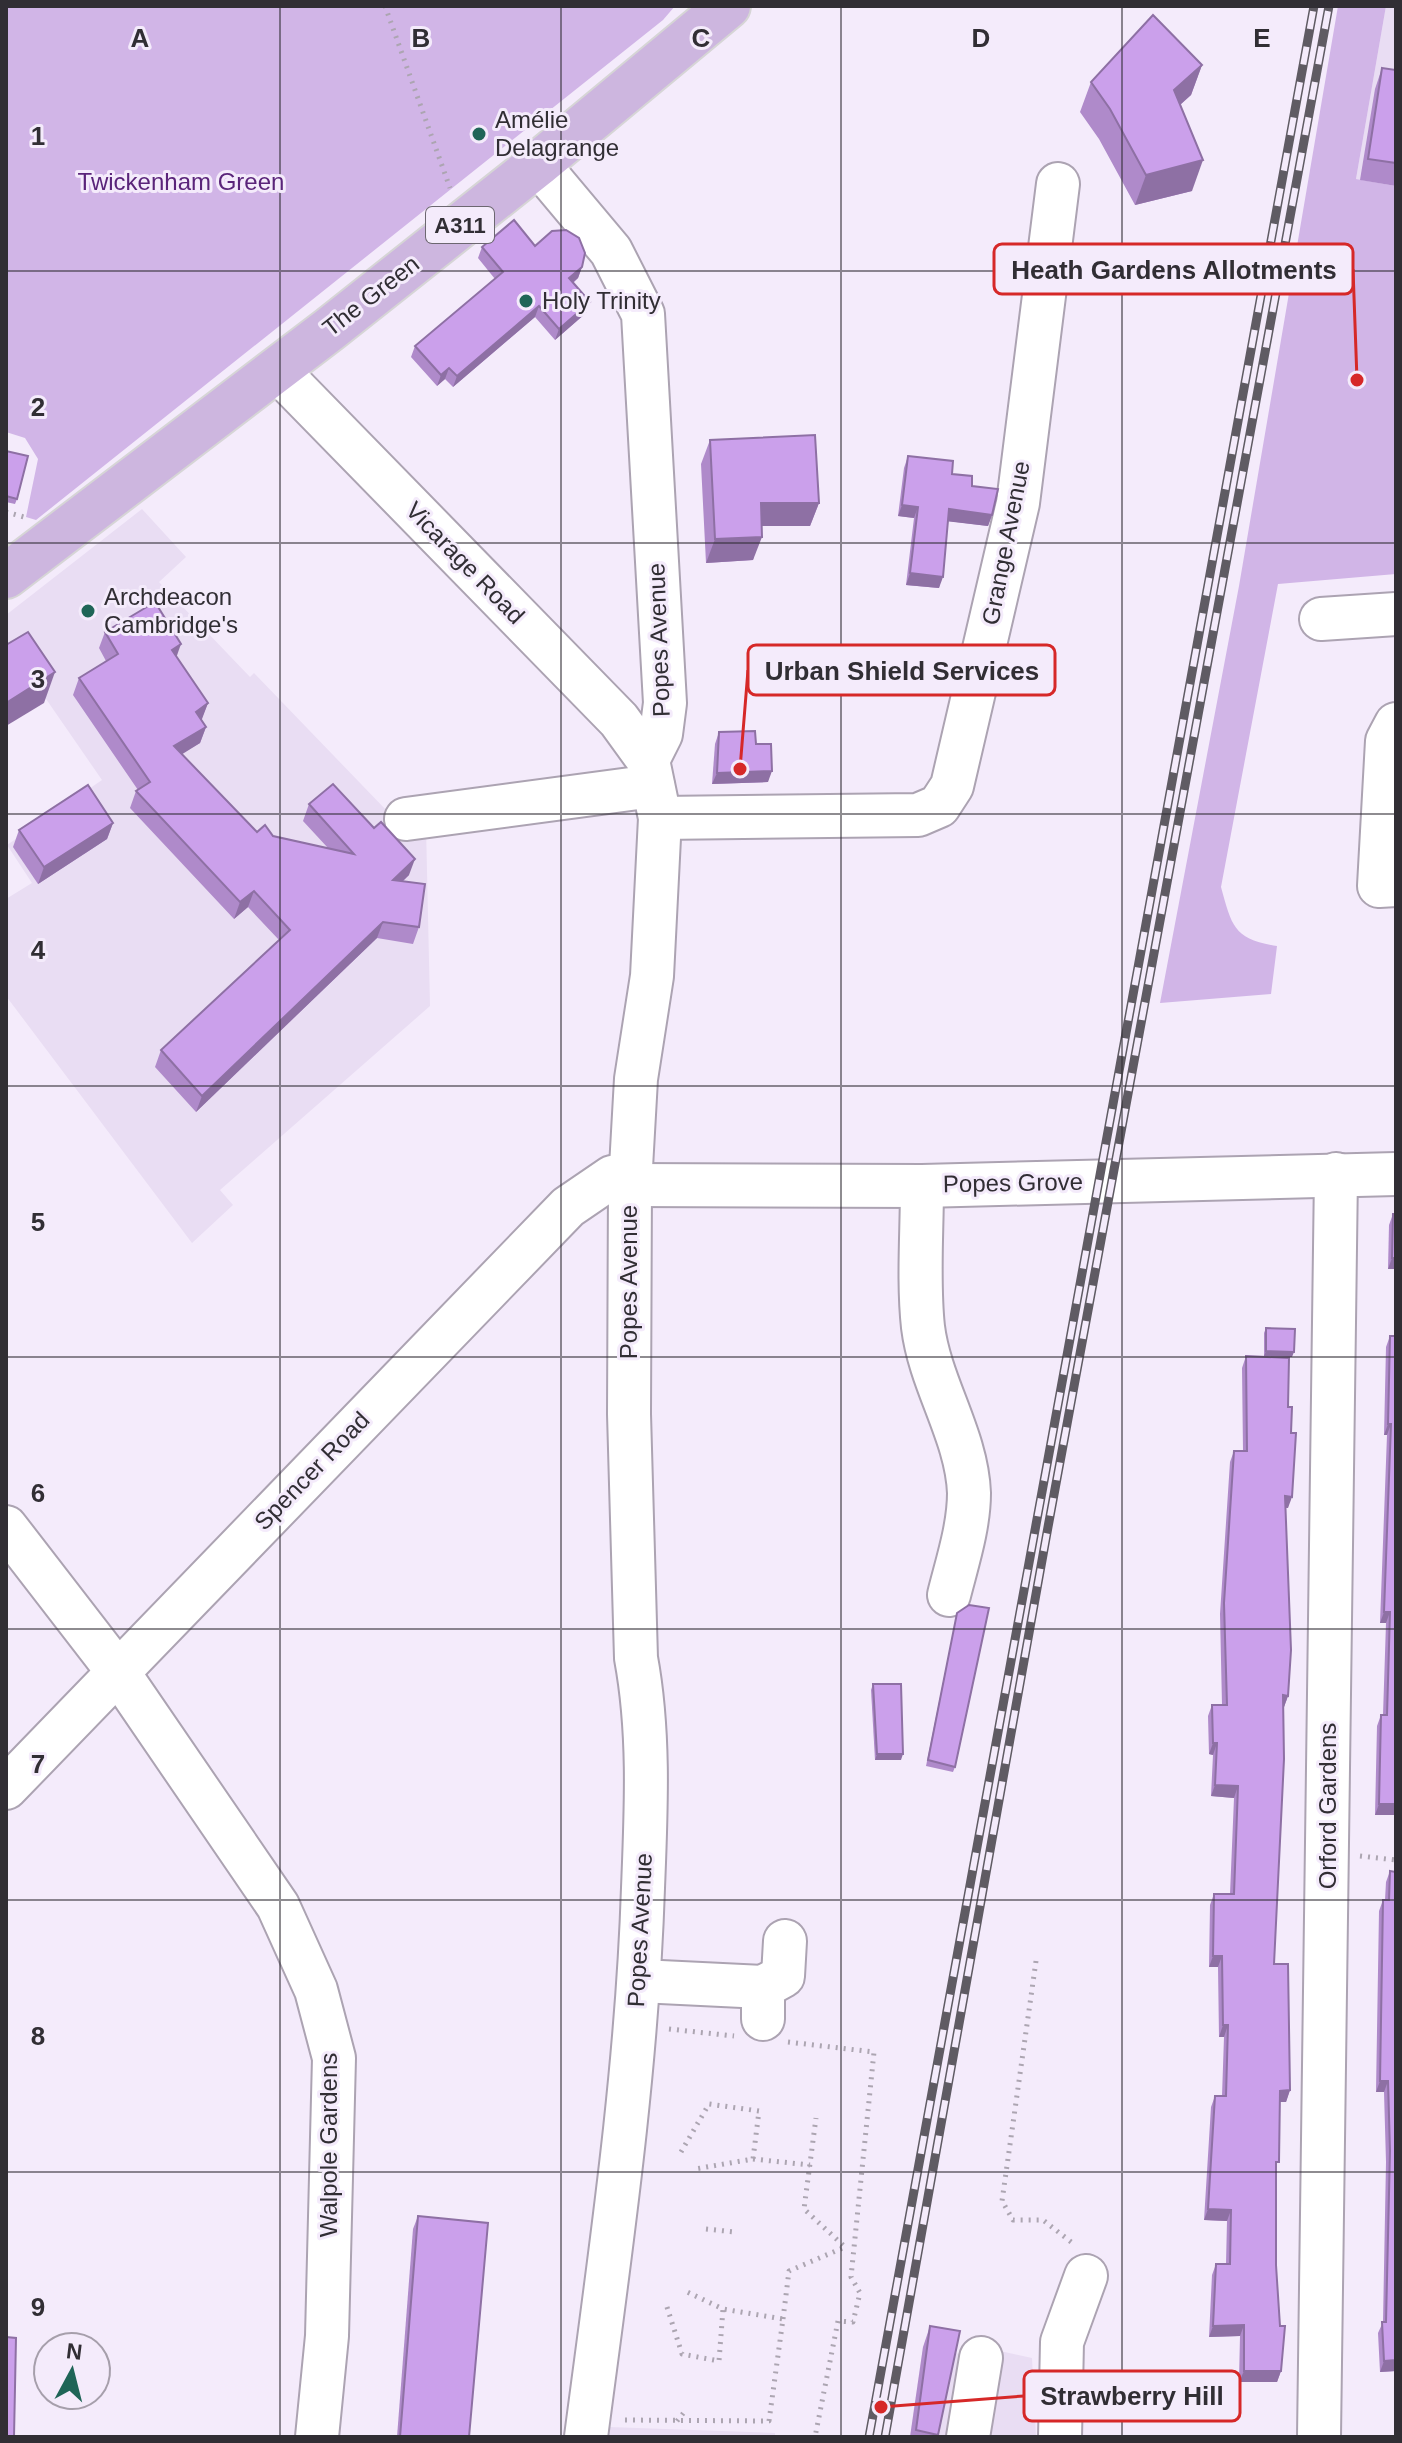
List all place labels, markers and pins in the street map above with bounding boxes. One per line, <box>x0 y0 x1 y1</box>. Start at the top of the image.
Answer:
place label: Amélie Delagrange <box>495 106 619 161</box>
marker: Amélie Delagrange <box>470 125 488 143</box>
callout: Heath Gardens Allotments <box>994 244 1353 294</box>
place label: Holy Trinity <box>542 287 661 314</box>
marker: Holy Trinity <box>517 292 535 310</box>
place label: Archdeacon Cambridge's <box>104 583 238 638</box>
marker: Archdeacon Cambridge's <box>79 602 97 620</box>
callout: Urban Shield Services <box>748 645 1055 695</box>
callout: Strawberry Hill <box>1024 2371 1240 2421</box>

